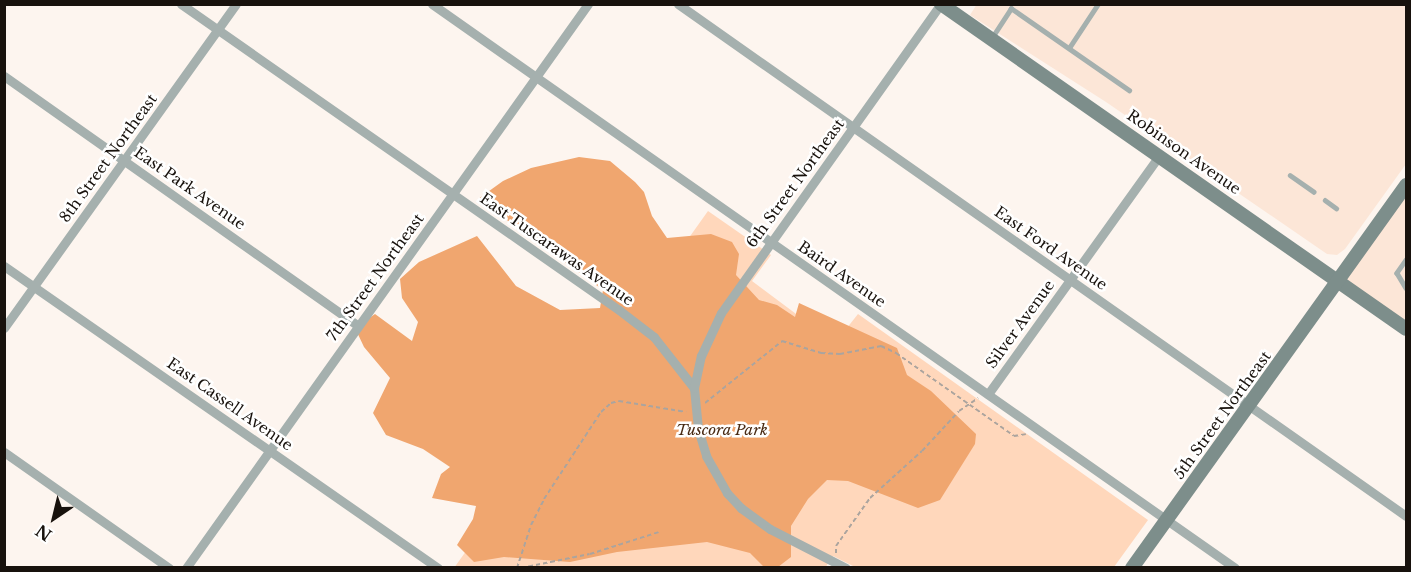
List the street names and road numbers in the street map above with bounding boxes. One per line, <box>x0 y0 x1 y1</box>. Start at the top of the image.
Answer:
street label: 8th Street Northeast <box>55 90 161 226</box>
street label: Robinson Avenue <box>1123 106 1245 198</box>
street label: 6th Street Northeast <box>742 115 848 251</box>
street label: East Park Avenue <box>131 143 249 233</box>
street label: East Tuscarawas Avenue <box>476 189 638 309</box>
street label: East Ford Avenue <box>991 202 1111 294</box>
street label: 7th Street Northeast <box>323 210 427 344</box>
street label: Baird Avenue <box>794 237 890 311</box>
street label: Silver Avenue <box>982 276 1058 372</box>
street label: 5th Street Northeast <box>1170 348 1274 482</box>
street label: East Cassell Avenue <box>164 354 296 454</box>

